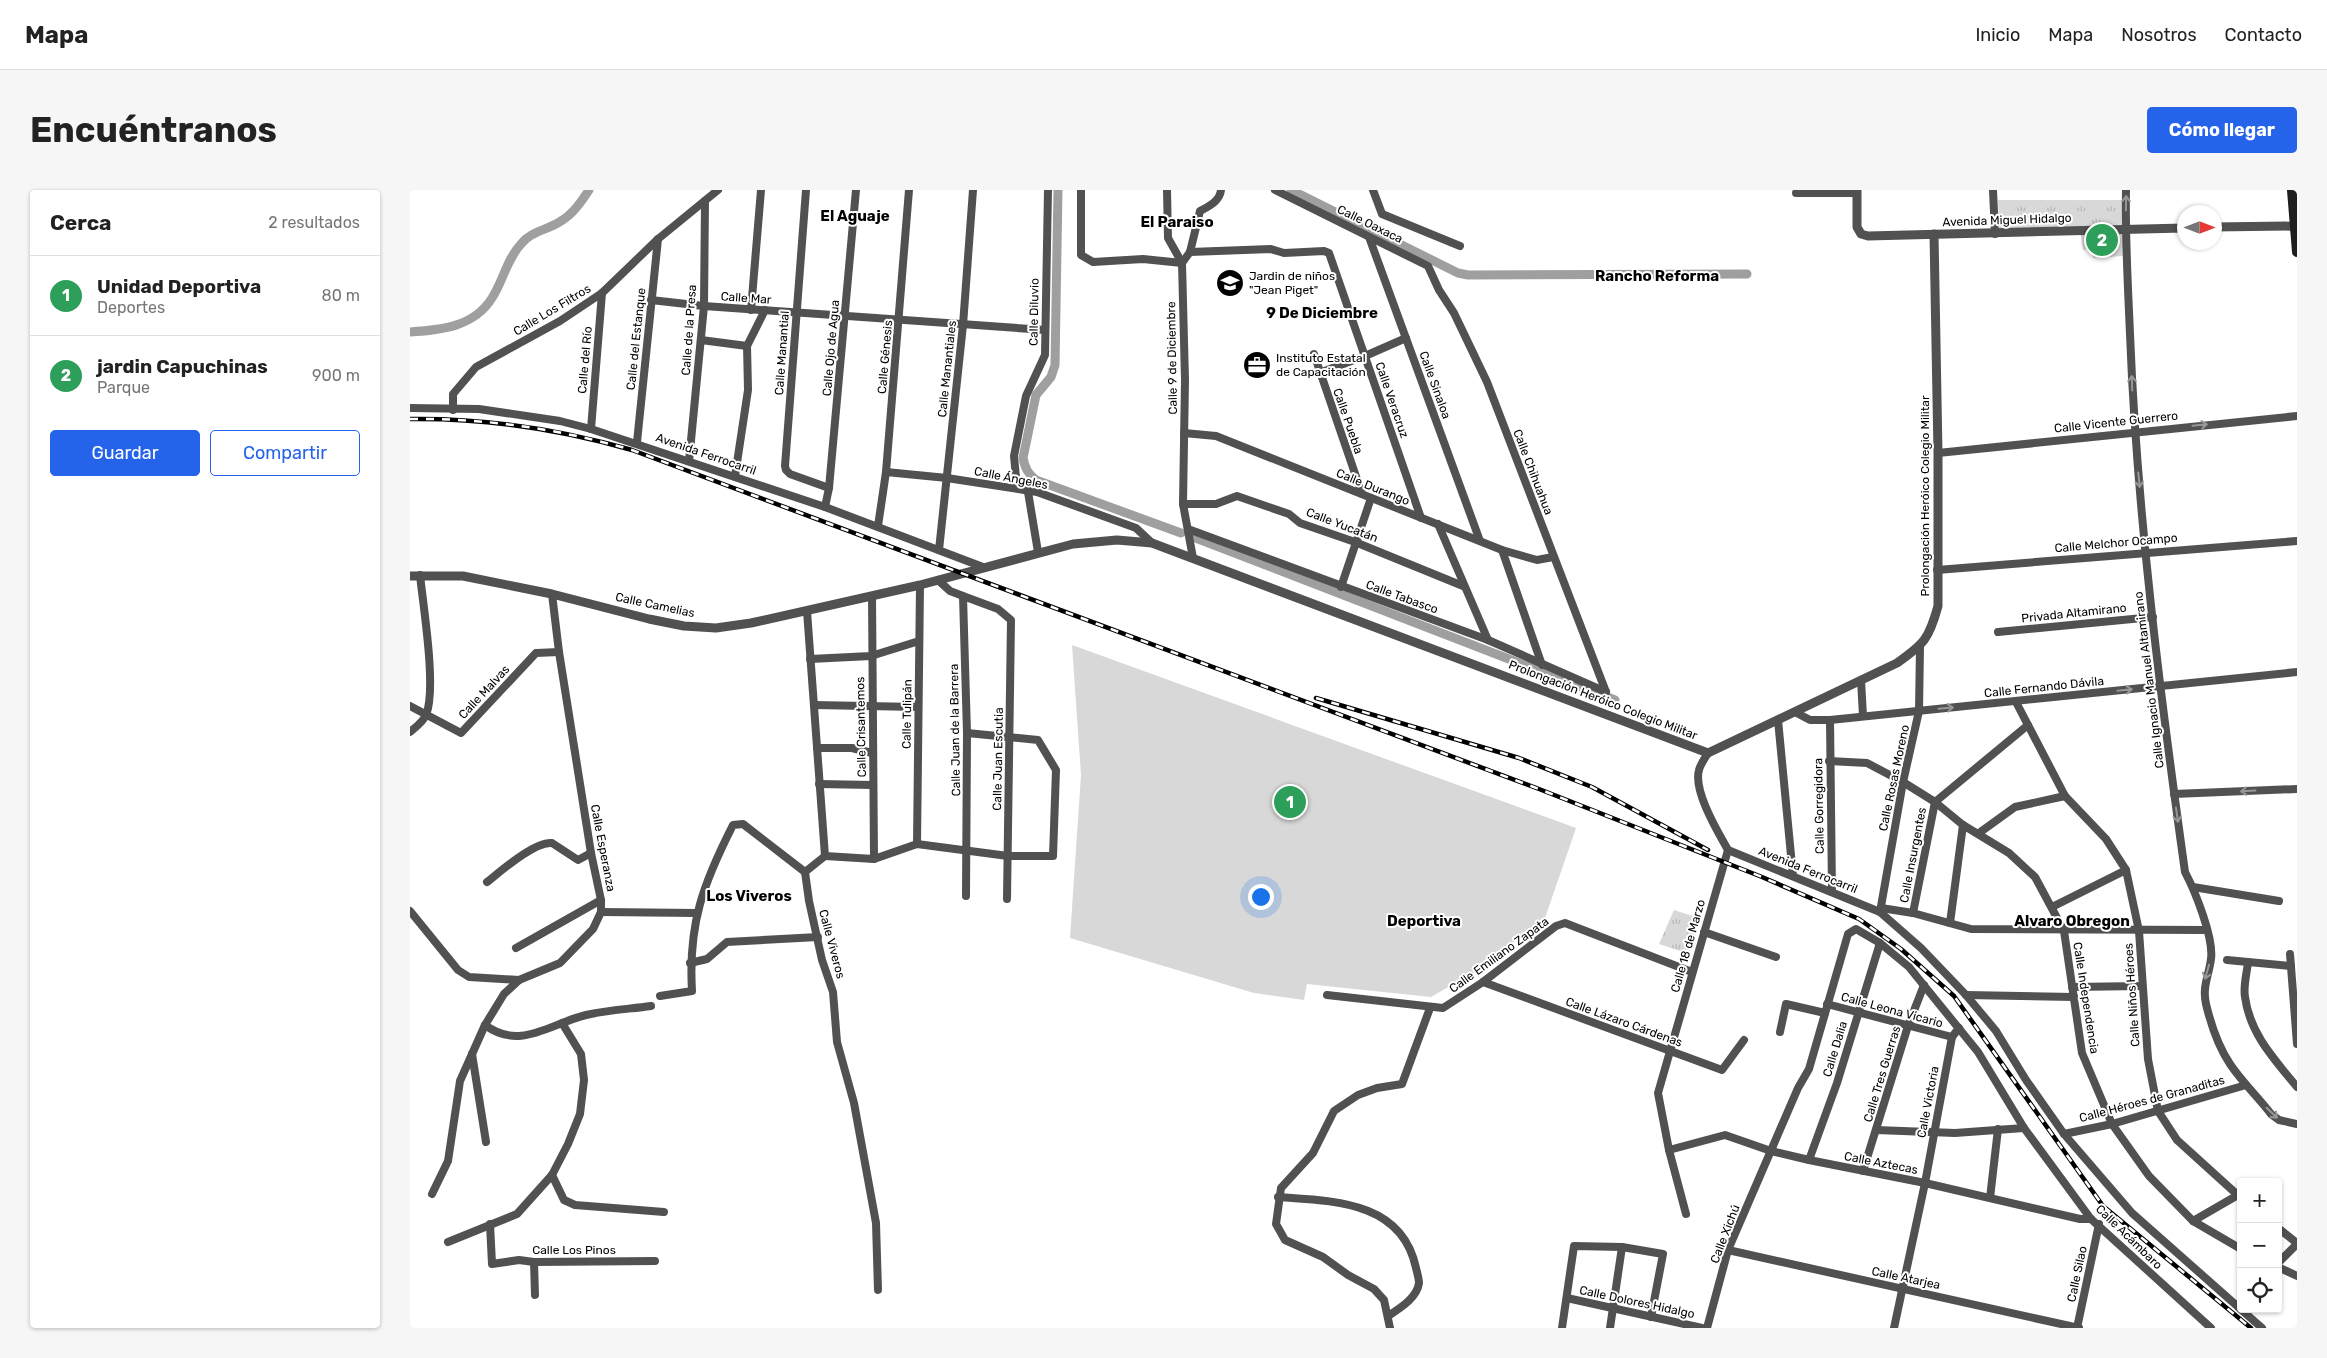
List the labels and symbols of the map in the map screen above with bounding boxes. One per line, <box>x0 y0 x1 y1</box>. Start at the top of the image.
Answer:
one-way arrow <box>2121 195 2130 211</box>
street label: Calle Oaxaca <box>1335 202 1405 246</box>
north arrow <box>2177 205 2222 250</box>
district label: El Aguaje <box>820 207 890 225</box>
street label: Avenida Miguel Hidalgo <box>1942 211 2072 229</box>
district label: El Paraiso <box>1140 213 1214 231</box>
pin: 2 <box>2086 221 2118 259</box>
district label: Rancho Reforma <box>1595 267 1719 285</box>
school or university icon: Jardin de niños "Jean Piget" <box>1215 268 1245 298</box>
place label: Jardin de niños "Jean Piget" <box>1249 269 1335 297</box>
street label: Calle Diluvio <box>1026 278 1042 346</box>
street label: Calle Los Filtros <box>511 281 593 339</box>
street label: Calle de la Presa <box>679 284 699 376</box>
street label: Calle del Estanque <box>624 287 648 391</box>
street label: Calle Mar <box>720 289 772 307</box>
street label: Calle Ojo de Agua <box>820 299 842 397</box>
street label: Calle 9 de Diciembre <box>1164 301 1180 415</box>
district label: 9 De Diciembre <box>1266 304 1378 322</box>
street label: Calle Manantial <box>772 310 792 396</box>
street label: Calle Génesis <box>875 319 895 395</box>
street label: Calle Manantiales <box>935 320 959 418</box>
street label: Calle del Río <box>575 326 595 394</box>
street label: Calle Sinaloa <box>1416 349 1454 421</box>
office icon: Instituto Estatal de Capacitación <box>1242 350 1272 380</box>
place label: Instituto Estatal de Capacitación <box>1276 351 1366 379</box>
street label: Calle Veracruz <box>1372 360 1412 440</box>
one-way arrow <box>2127 375 2136 391</box>
street label: Calle Puebla <box>1330 386 1366 456</box>
street label: Prolongación Heróico Colegio Militar <box>1918 395 1932 597</box>
street label: Calle Vicente Guerrero <box>2053 409 2179 435</box>
one-way arrow <box>2192 420 2208 430</box>
street label: Calle Chihuahua <box>1510 427 1556 517</box>
street label: Avenida Ferrocarril <box>654 430 758 478</box>
street label: Calle Ángeles <box>973 464 1049 492</box>
street label: Calle Durango <box>1334 466 1412 508</box>
one-way arrow <box>2134 472 2143 488</box>
street label: Calle Yucatán <box>1304 505 1380 545</box>
street label: Calle Melchor Ocampo <box>2054 531 2178 555</box>
street label: Calle Tabasco <box>1364 577 1440 617</box>
street label: Calle Camelias <box>614 590 696 620</box>
street label: Calle Ignacio Manuel Altamirano <box>2131 591 2167 769</box>
street label: Privada Altamirano <box>2021 601 2127 625</box>
street label: Prolongación Heróico Colegio Militar <box>1507 657 1700 743</box>
street label: Calle Malvas <box>456 662 512 722</box>
street label: Calle Juan de la Barrera <box>947 664 963 796</box>
street label: Calle Fernando Dávila <box>1983 674 2105 700</box>
street label: Calle Crisantemos <box>853 677 869 777</box>
street label: Calle Tulipán <box>899 679 915 749</box>
one-way arrow <box>2117 685 2133 695</box>
one-way arrow <box>1938 703 1954 713</box>
street label: Calle Juan Escutia <box>990 707 1006 811</box>
street label: Calle Rosas Moreno <box>1876 723 1912 832</box>
street label: Calle Gorregidora <box>1811 758 1827 854</box>
pin: 1 <box>1274 783 1306 821</box>
one-way arrow <box>2241 786 2257 796</box>
street label: Calle Esperanza <box>588 803 618 893</box>
street label: Calle Insurgentes <box>1897 806 1929 904</box>
one-way arrow <box>2172 807 2182 823</box>
street label: Avenida Ferrocarril <box>1757 844 1860 896</box>
your location <box>1248 884 1274 910</box>
district label: Los Viveros <box>706 887 792 905</box>
street label: Calle 18 de Marzo <box>1668 898 1708 994</box>
street label: Calle Viveros <box>816 908 848 980</box>
district label: Deportiva <box>1387 912 1461 930</box>
district label: Alvaro Obregon <box>2014 912 2130 930</box>
street label: Calle Emiliano Zapata <box>1447 914 1551 996</box>
street label: Calle Independencia <box>2070 941 2102 1055</box>
street label: Calle Niños Héroes <box>2121 943 2143 1047</box>
one-way arrow <box>2202 964 2212 980</box>
street label: Calle Leona Vicario <box>1839 990 1945 1030</box>
street label: Calle Lázaro Cárdenas <box>1564 994 1684 1050</box>
street label: Calle Dalia <box>1820 1019 1850 1079</box>
street label: Calle Tres Guerras <box>1861 1024 1903 1124</box>
street label: Calle Victoria <box>1914 1065 1942 1139</box>
street label: Calle Héroes de Granaditas <box>2078 1073 2226 1125</box>
one-way arrow <box>2266 1107 2278 1119</box>
street label: Calle Aztecas <box>1843 1149 1919 1177</box>
street label: Calle Acámbaro <box>2093 1202 2165 1272</box>
street label: Calle Xichú <box>1707 1203 1743 1265</box>
street label: Calle Los Pinos <box>532 1243 616 1257</box>
street label: Calle Silao <box>2064 1245 2090 1303</box>
street label: Calle Atarjea <box>1870 1264 1942 1292</box>
street label: Calle Dolores Hidalgo <box>1578 1283 1696 1321</box>

